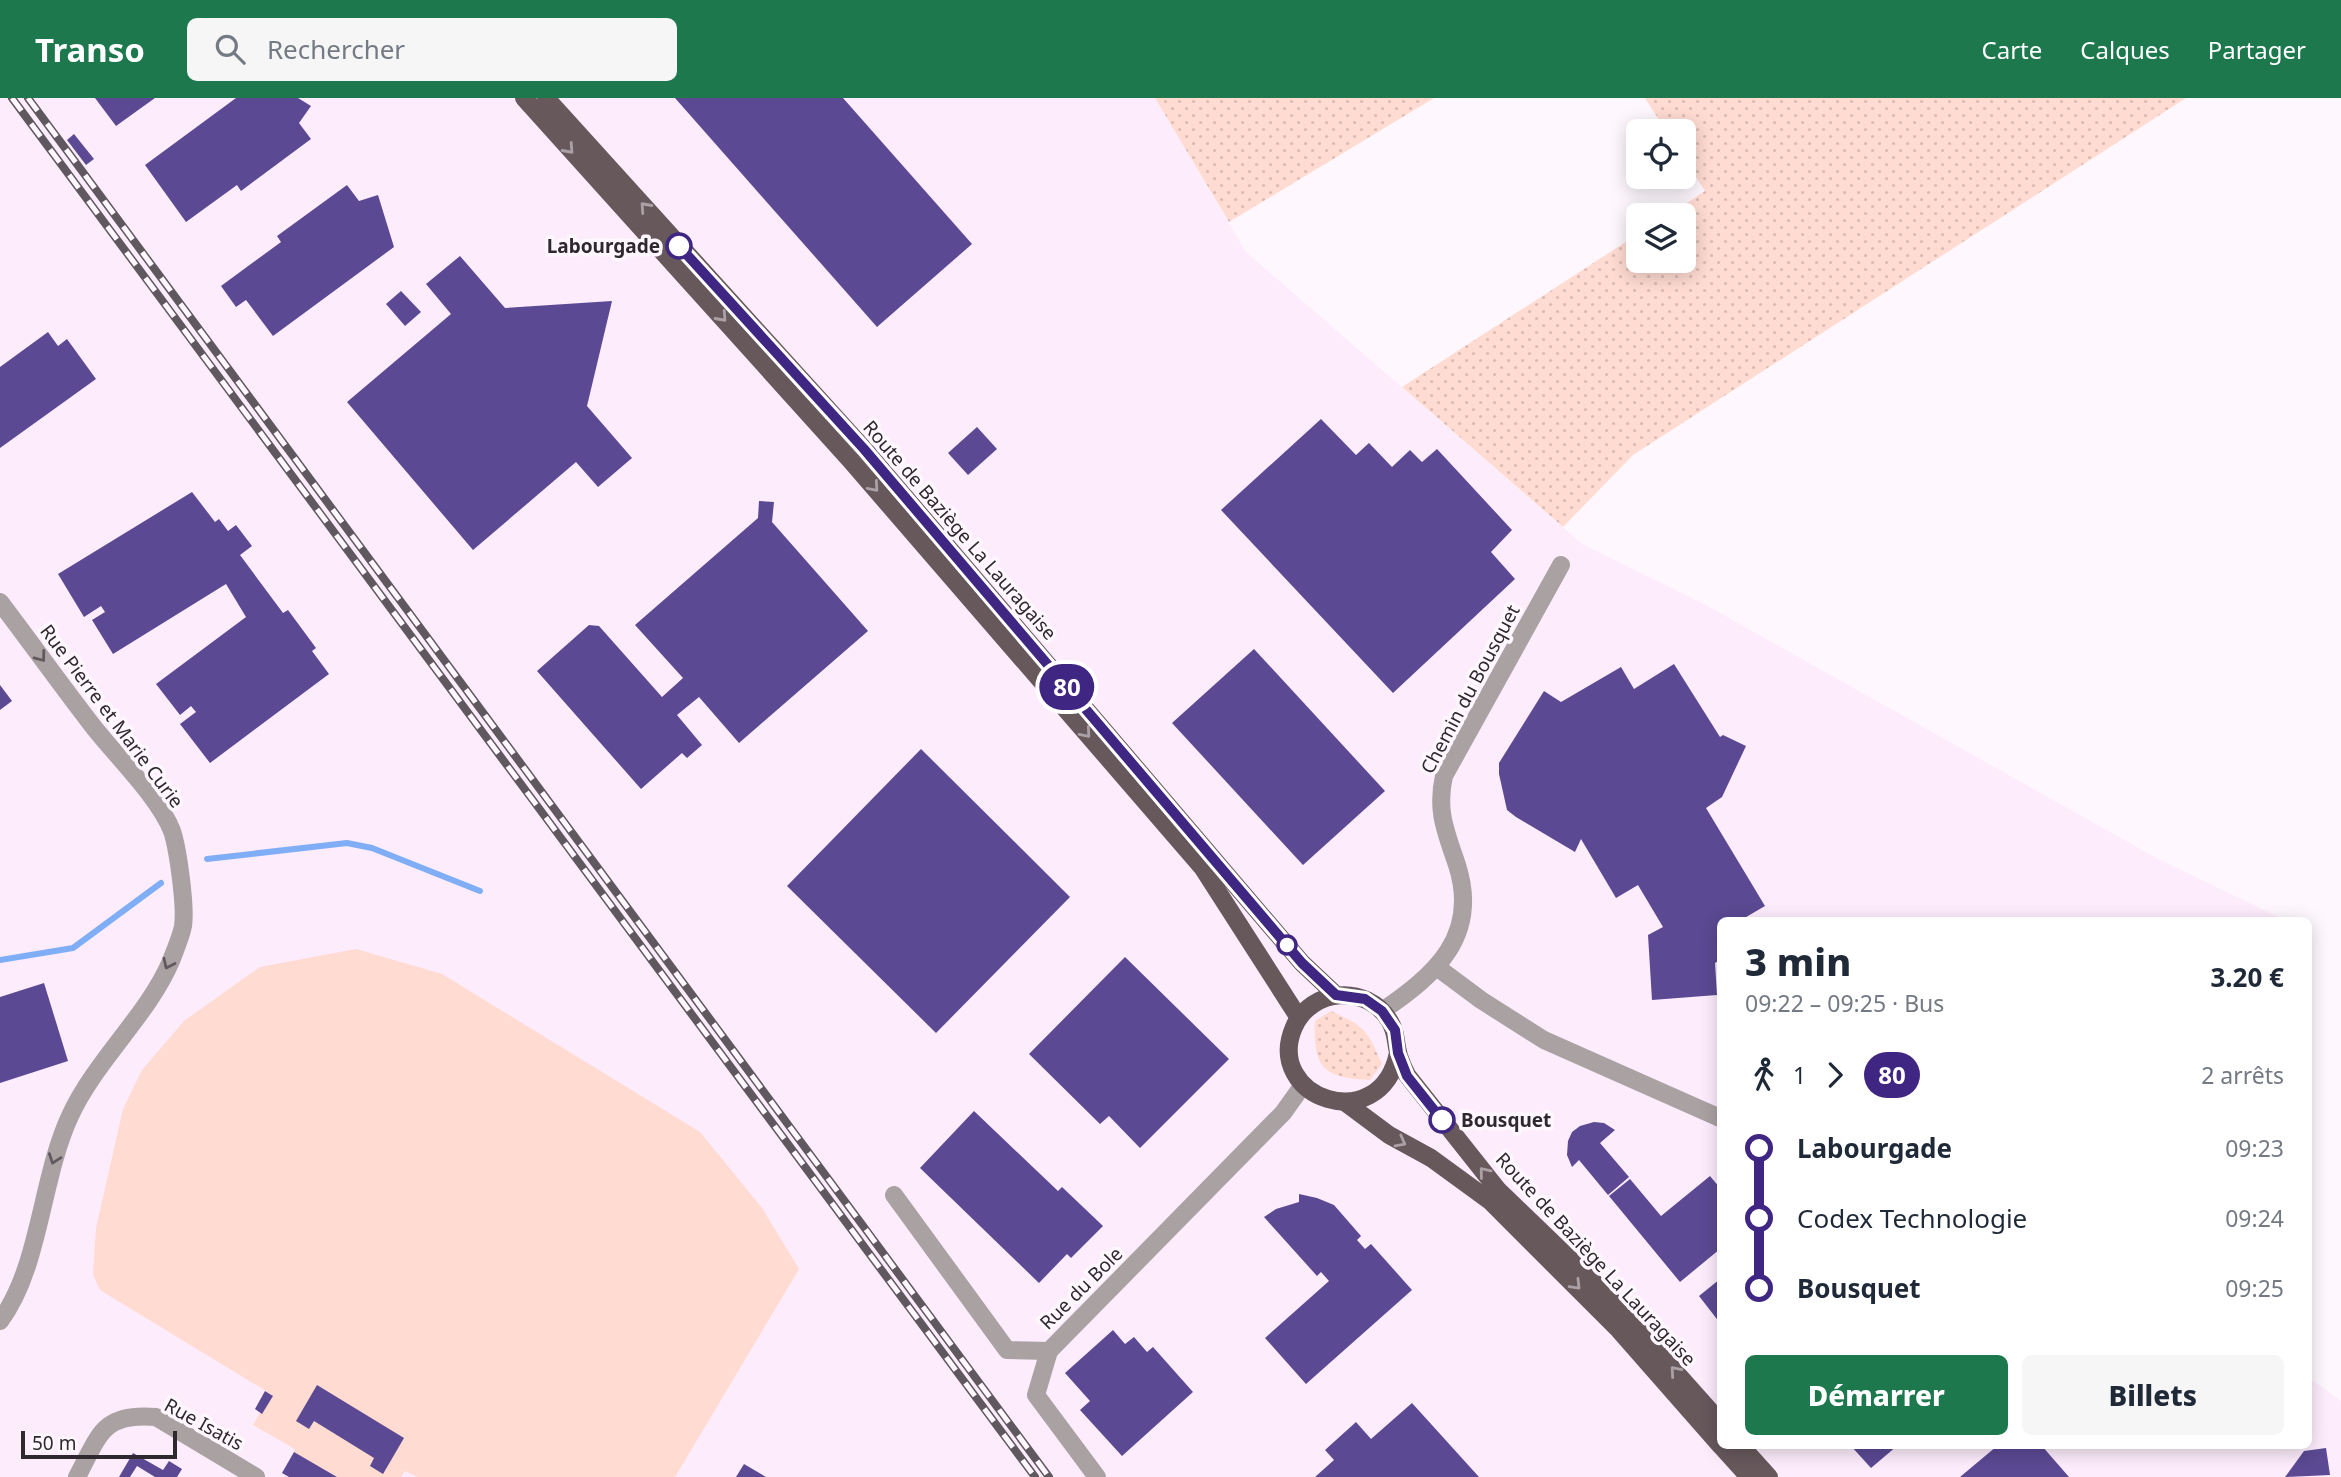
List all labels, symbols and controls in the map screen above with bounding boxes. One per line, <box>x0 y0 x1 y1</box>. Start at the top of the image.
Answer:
search box <box>187 18 677 81</box>
text: Transo <box>35 27 145 72</box>
icon: search <box>211 30 249 68</box>
text: Rechercher <box>267 31 405 67</box>
text: Carte <box>1982 33 2042 66</box>
text: Calques <box>2080 33 2170 66</box>
text: Partager <box>2208 33 2306 66</box>
map controls <box>1626 119 1696 273</box>
button: locate <box>1626 119 1696 189</box>
one-way arrow <box>561 140 574 153</box>
one-way arrow <box>640 203 653 216</box>
button: layers <box>1626 203 1696 273</box>
place label: Labourgade <box>547 233 660 259</box>
marker: Labourgade <box>666 233 692 259</box>
one-way arrow <box>714 309 726 322</box>
street label: Route de Baziège La Lauragaise <box>857 415 1063 645</box>
one-way arrow <box>866 479 878 492</box>
street label: Chemin du Bousquet <box>1414 600 1526 778</box>
street label: Rue Pierre et Marie Curie <box>34 619 190 813</box>
one-way arrow <box>33 649 45 662</box>
line badge: 80 <box>1036 664 1098 710</box>
text: 80 <box>1053 670 1081 703</box>
one-way arrow <box>1078 725 1090 738</box>
unlabelled marker <box>1277 935 1297 955</box>
text: 3 min <box>1745 935 1851 987</box>
one-way arrow <box>163 957 177 969</box>
text: 3.20 € <box>2210 959 2284 995</box>
text: 09:22 – 09:25 · Bus <box>1745 987 1944 1019</box>
icon: walk <box>1745 1056 1783 1094</box>
icon: forward <box>1816 1056 1854 1094</box>
text: 80 <box>1878 1058 1906 1091</box>
text: 1 <box>1793 1059 1806 1091</box>
text: 2 arrêts <box>2201 1059 2284 1091</box>
marker: Bousquet <box>1429 1107 1455 1133</box>
place label: Bousquet <box>1461 1107 1551 1133</box>
text: Labourgade <box>1797 1130 1952 1166</box>
text: 09:23 <box>2225 1132 2284 1164</box>
one-way arrow <box>1394 1134 1407 1147</box>
street label: Route de Baziège La Lauragaise <box>1490 1147 1702 1371</box>
one-way arrow <box>48 1153 62 1165</box>
one-way arrow <box>1480 1167 1492 1180</box>
text: Codex Technologie <box>1797 1200 2027 1236</box>
text: 09:24 <box>2225 1202 2284 1234</box>
street label: Rue du Bole <box>1034 1241 1128 1335</box>
text: Bousquet <box>1797 1270 1921 1306</box>
text: 09:25 <box>2225 1272 2284 1304</box>
one-way arrow <box>1568 1277 1581 1290</box>
button: Démarrer <box>1745 1355 2008 1435</box>
button: Billets <box>2022 1355 2284 1435</box>
one-way arrow <box>1671 1366 1683 1379</box>
street label: Rue Isatis <box>160 1392 248 1456</box>
scale bar <box>21 1428 177 1460</box>
text: 50 m <box>32 1430 76 1456</box>

